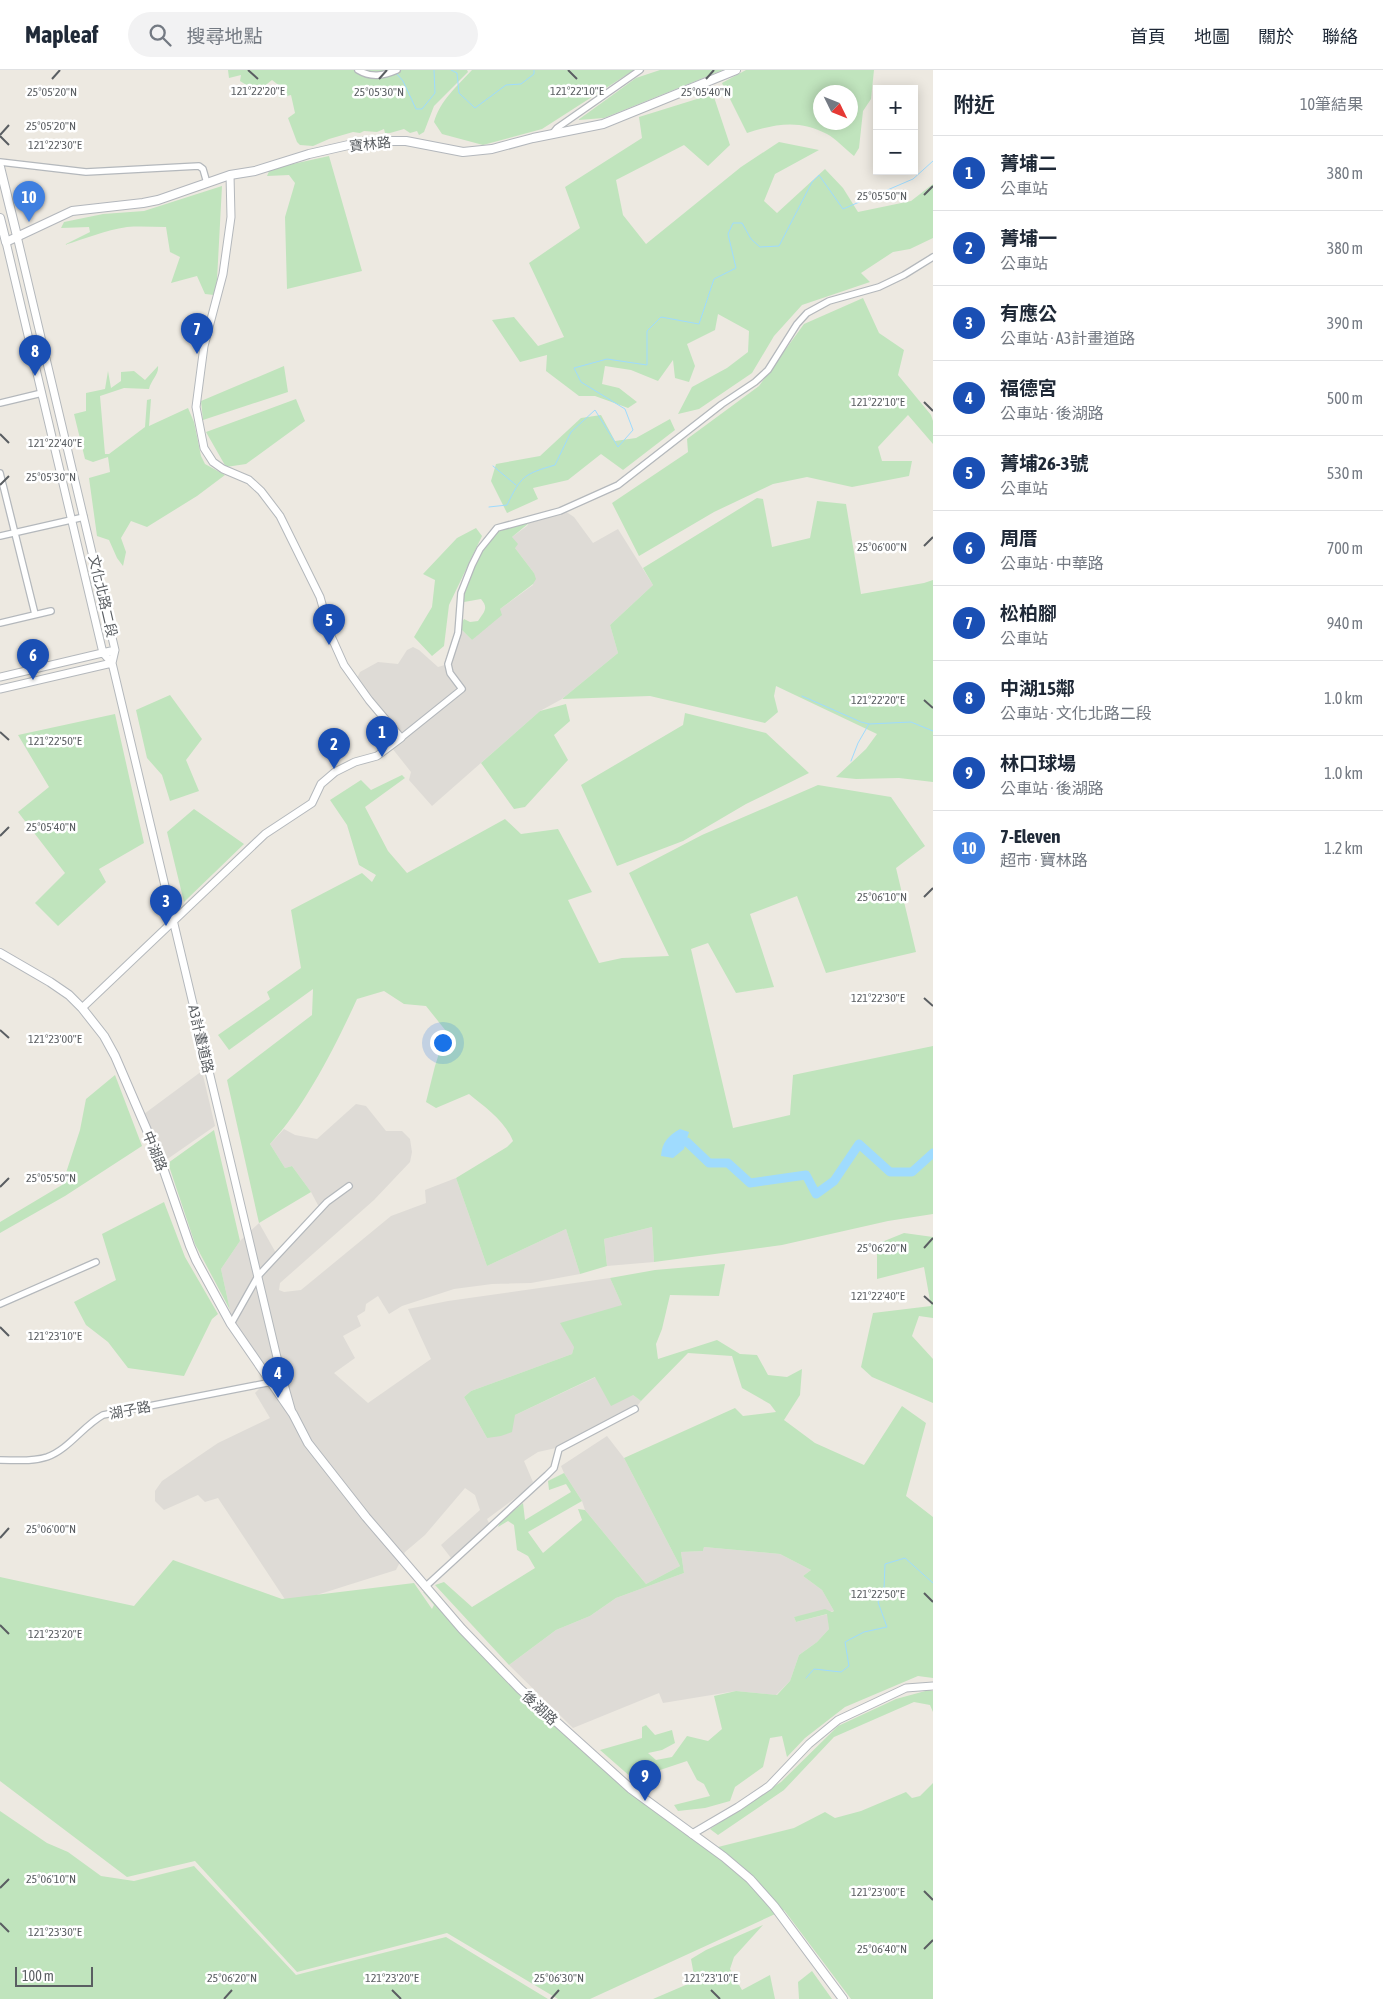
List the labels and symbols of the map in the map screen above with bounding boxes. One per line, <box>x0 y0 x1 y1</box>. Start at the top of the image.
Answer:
text: 121°22'20"E <box>231 84 285 98</box>
text: 121°22'10"E <box>550 84 604 98</box>
text: 25°05'20"N <box>27 85 77 99</box>
text: 25°05'30"N <box>354 85 404 99</box>
text: 25°05'40"N <box>681 85 731 99</box>
north arrow <box>813 85 858 130</box>
text: 25°05'20"N <box>26 119 76 133</box>
street label: 寶林路 <box>348 134 392 154</box>
text: 121°22'30"E <box>28 138 82 152</box>
pin: 10 <box>13 181 45 222</box>
text: 25°05'50"N <box>857 189 907 203</box>
pin: 7 <box>181 313 213 354</box>
pin: 8 <box>19 335 51 376</box>
text: 121°22'10"E <box>851 395 905 409</box>
text: 121°22'40"E <box>28 436 82 450</box>
text: 25°05'30"N <box>26 470 76 484</box>
text: 25°06'00"N <box>857 540 907 554</box>
street label: 文化北路二段 <box>86 553 120 639</box>
pin: 5 <box>313 604 345 645</box>
pin: 6 <box>17 639 49 680</box>
text: 121°22'20"E <box>851 693 905 707</box>
pin: 1 <box>366 716 398 757</box>
pin: 2 <box>318 728 350 769</box>
text: 121°22'50"E <box>28 734 82 748</box>
text: 25°05'40"N <box>26 820 76 834</box>
pin: 3 <box>150 885 182 926</box>
text: 25°06'10"N <box>857 890 907 904</box>
text: 121°22'30"E <box>851 991 905 1005</box>
street label: A3計畫道路 <box>185 1003 217 1075</box>
your location <box>430 1030 456 1056</box>
text: 121°23'00"E <box>28 1032 82 1046</box>
street label: 中湖路 <box>140 1129 170 1173</box>
text: 25°05'50"N <box>26 1171 76 1185</box>
text: 25°06'20"N <box>857 1241 907 1255</box>
text: 121°22'40"E <box>851 1289 905 1303</box>
text: 121°23'10"E <box>28 1329 82 1343</box>
pin: 4 <box>262 1357 294 1398</box>
street label: 湖子路 <box>108 1398 152 1422</box>
text: 25°06'00"N <box>26 1522 76 1536</box>
text: 121°22'50"E <box>851 1587 905 1601</box>
text: 121°23'20"E <box>28 1627 82 1641</box>
street label: 後湖路 <box>519 1688 561 1728</box>
pin: 9 <box>629 1760 661 1801</box>
text: 25°06'10"N <box>26 1872 76 1886</box>
text: 121°23'00"E <box>851 1885 905 1899</box>
text: 121°23'30"E <box>28 1925 82 1939</box>
text: 25°06'40"N <box>857 1942 907 1956</box>
scale bar <box>15 1964 92 1987</box>
text: 25°06'20"N <box>207 1971 257 1985</box>
text: 121°23'20"E <box>365 1971 419 1985</box>
text: 25°06'30"N <box>534 1971 584 1985</box>
text: 121°23'10"E <box>684 1971 738 1985</box>

